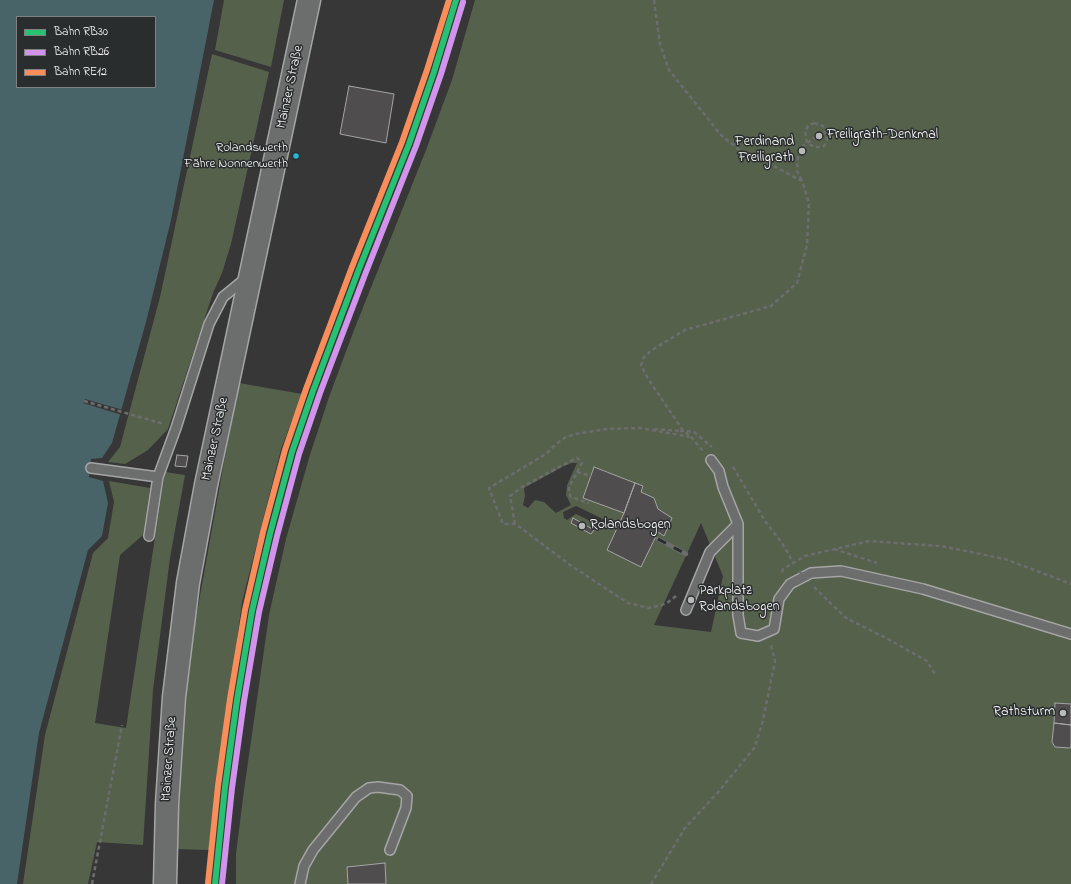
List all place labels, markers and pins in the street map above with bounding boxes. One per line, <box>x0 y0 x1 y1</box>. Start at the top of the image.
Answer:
place label: Freiligrath-Denkmal <box>827 128 938 144</box>
marker: Freiligrath-Denkmal <box>814 131 824 141</box>
place label: Ferdinand Freiligrath <box>735 135 794 168</box>
place label: Rolandswerth Fähre Nonnenwerth <box>184 141 288 172</box>
marker: Ferdinand Freiligrath <box>797 146 807 156</box>
marker: Rolandswerth Fähre Nonnenwerth <box>291 151 301 161</box>
place label: Rolandsbogen <box>590 518 671 534</box>
marker: Rolandsbogen <box>577 521 587 531</box>
place label: Parkplatz Rolandsbogen <box>699 584 780 616</box>
marker: Parkplatz Rolandsbogen <box>686 595 696 605</box>
place label: Rathsturm <box>993 705 1055 721</box>
marker: Rathsturm <box>1058 708 1068 718</box>

